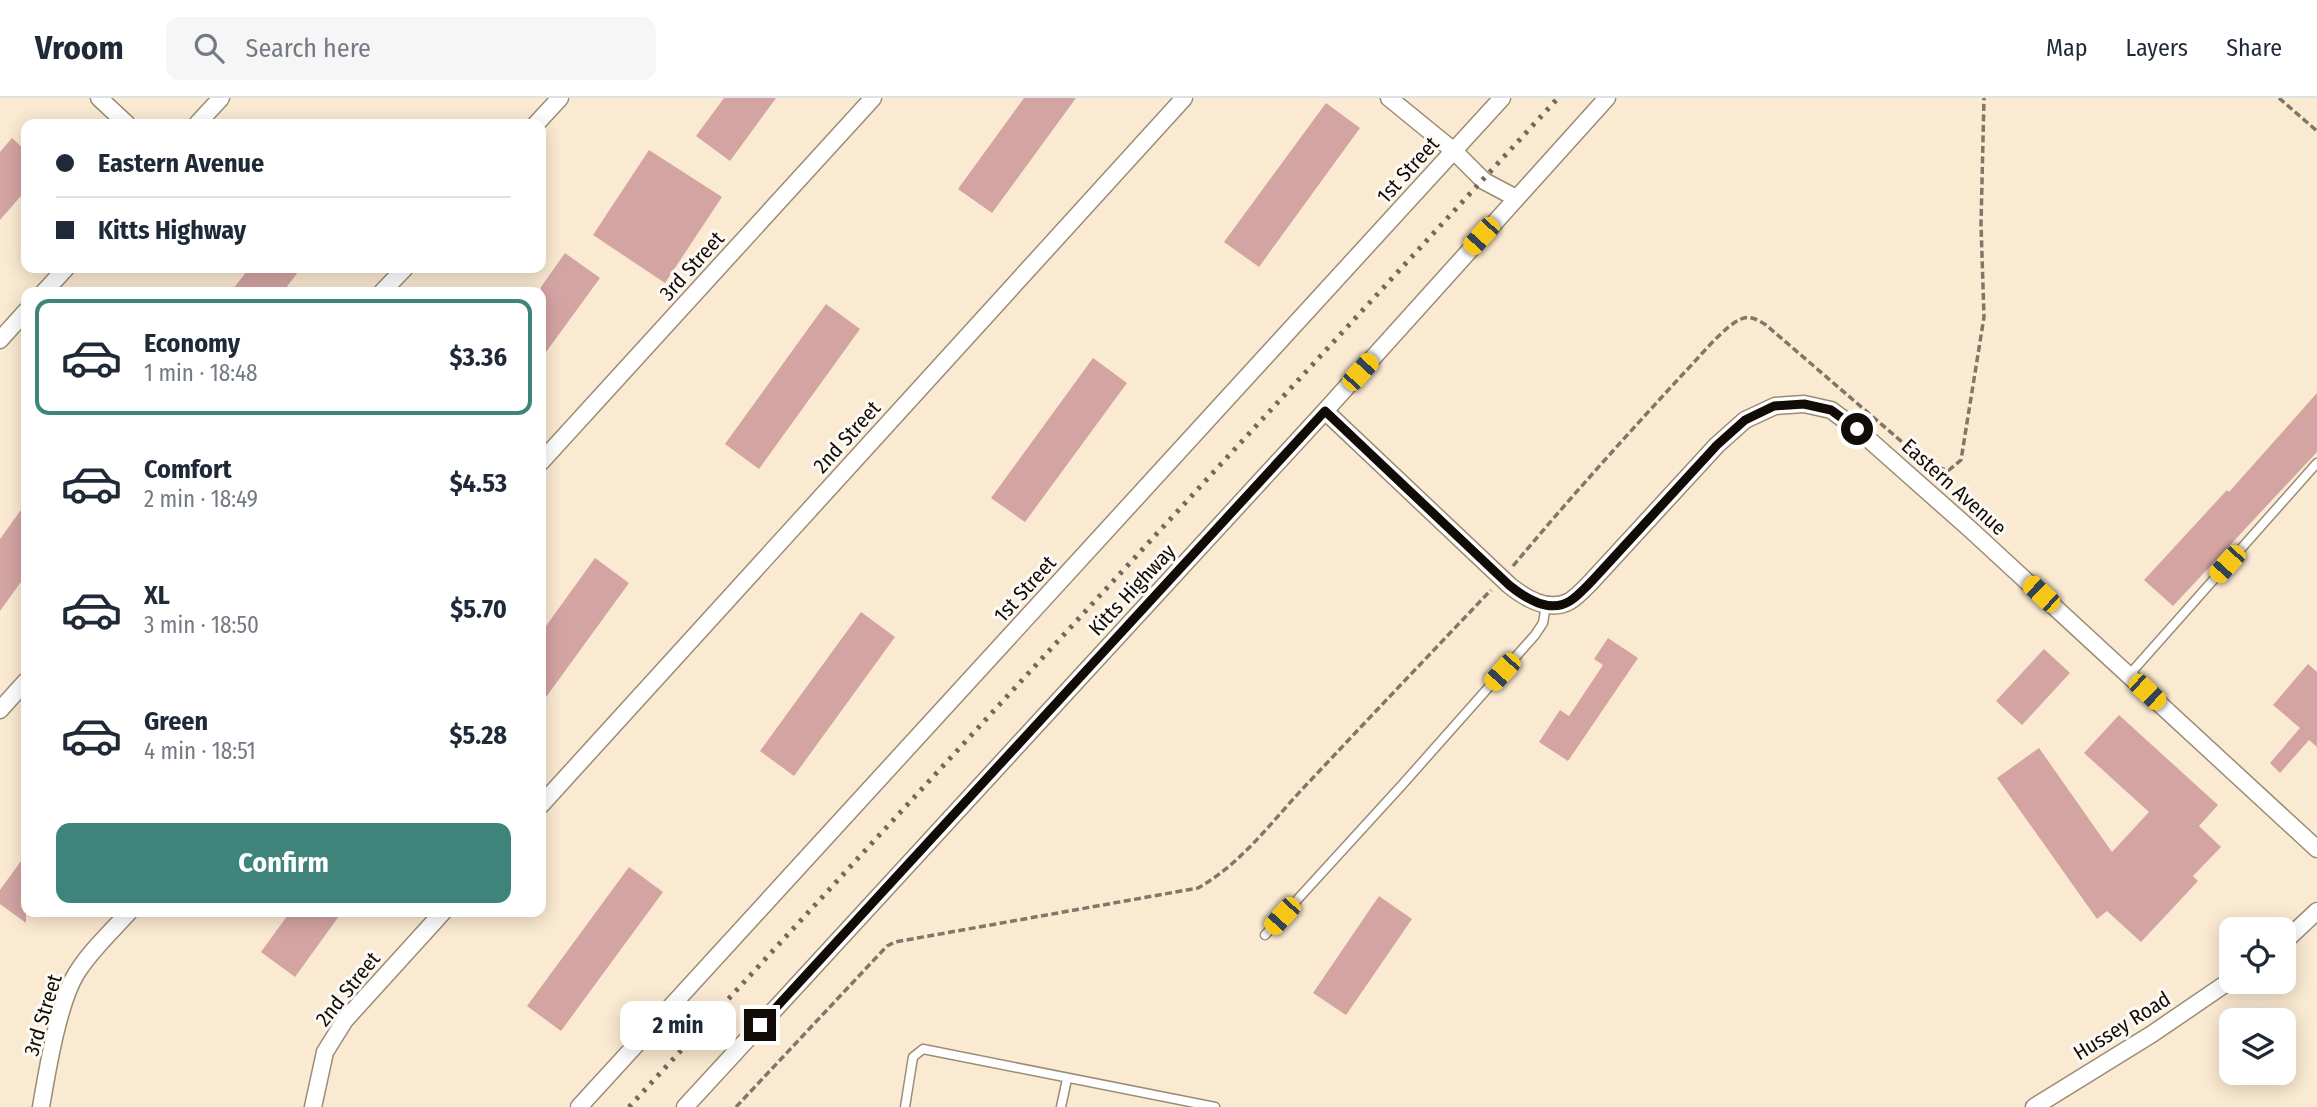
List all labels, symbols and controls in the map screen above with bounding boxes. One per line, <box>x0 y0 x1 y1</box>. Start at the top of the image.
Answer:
search box <box>166 17 656 80</box>
text: Vroom <box>35 28 124 68</box>
icon: search <box>190 29 228 67</box>
text: Search here <box>246 33 371 64</box>
text: Map <box>2046 34 2088 62</box>
text: Layers <box>2126 34 2188 62</box>
text: Share <box>2226 34 2282 62</box>
street label: 1st Street <box>1371 131 1445 209</box>
text: Eastern Avenue <box>98 148 264 179</box>
car <box>1460 213 1503 259</box>
text: Kitts Highway <box>98 215 246 246</box>
street label: 3rd Street <box>654 226 730 306</box>
icon: car <box>60 326 123 389</box>
text: Economy <box>144 328 240 359</box>
text: $3.36 <box>449 342 507 373</box>
car <box>1339 349 1382 395</box>
text: 1 min · 18:48 <box>144 359 258 387</box>
street label: 2nd Street <box>808 395 886 478</box>
route start <box>1841 413 1873 445</box>
street label: Eastern Avenue <box>1896 433 2012 541</box>
icon: car <box>60 452 123 515</box>
text: Comfort <box>144 454 232 485</box>
text: $4.53 <box>450 468 507 499</box>
text: 2 min · 18:49 <box>144 485 258 513</box>
street label: Kitts Highway <box>1083 538 1181 641</box>
car <box>2206 541 2249 587</box>
street label: 1st Street <box>988 550 1062 628</box>
car <box>2019 572 2064 616</box>
icon: car <box>60 578 123 641</box>
text: XL <box>144 580 170 611</box>
text: $5.70 <box>450 594 507 625</box>
text: 3 min · 18:50 <box>144 611 259 639</box>
car <box>1481 649 1524 695</box>
car <box>2125 670 2170 714</box>
icon: car <box>60 704 123 767</box>
text: Green <box>144 706 208 737</box>
text: $5.28 <box>450 720 507 751</box>
text: 4 min · 18:51 <box>144 737 256 765</box>
button: Confirm <box>56 823 511 903</box>
car <box>1261 893 1304 939</box>
map controls <box>2219 917 2296 1085</box>
button: locate <box>2219 917 2296 994</box>
street label: 2nd Street <box>310 946 386 1031</box>
street label: 3rd Street <box>18 971 68 1059</box>
street label: Hussey Road <box>2069 986 2175 1066</box>
callout: 2 min <box>620 1000 736 1049</box>
button: layers <box>2219 1008 2296 1085</box>
route end <box>744 1009 776 1041</box>
text: 2 min <box>653 1011 704 1039</box>

